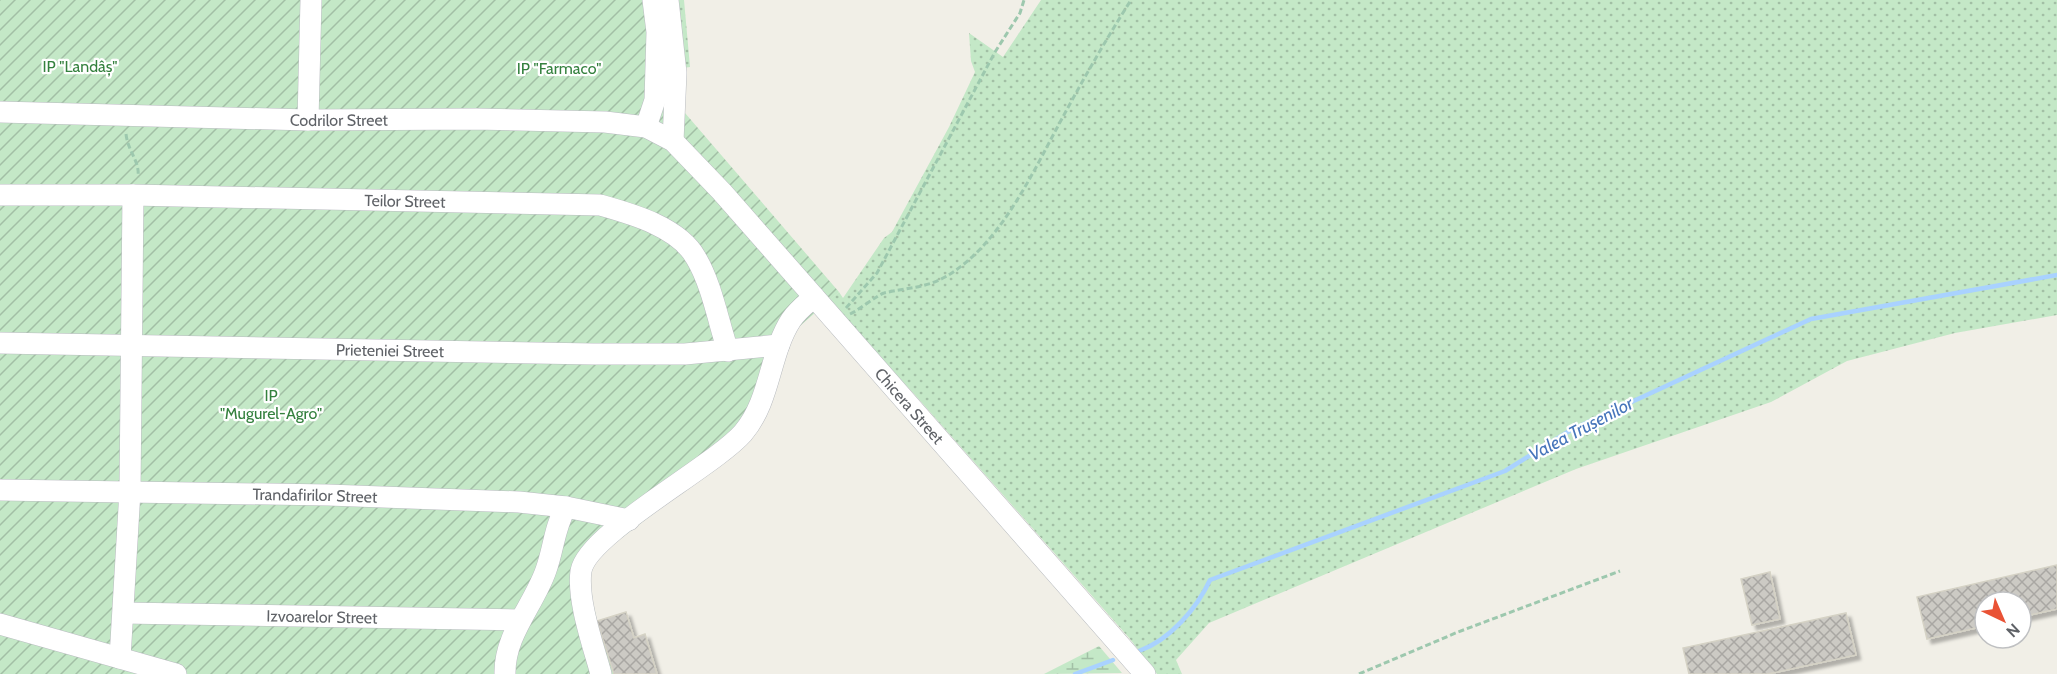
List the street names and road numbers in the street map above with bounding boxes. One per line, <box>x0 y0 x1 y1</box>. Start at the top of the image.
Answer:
street label: Codrilor Street <box>290 110 389 130</box>
street label: Teilor Street <box>364 190 446 211</box>
street label: Prieteniei Street <box>336 340 445 361</box>
street label: Chicera Street <box>871 364 948 448</box>
street label: Trandafirilor Street <box>252 484 378 506</box>
street label: Izvoarelor Street <box>266 606 378 627</box>

